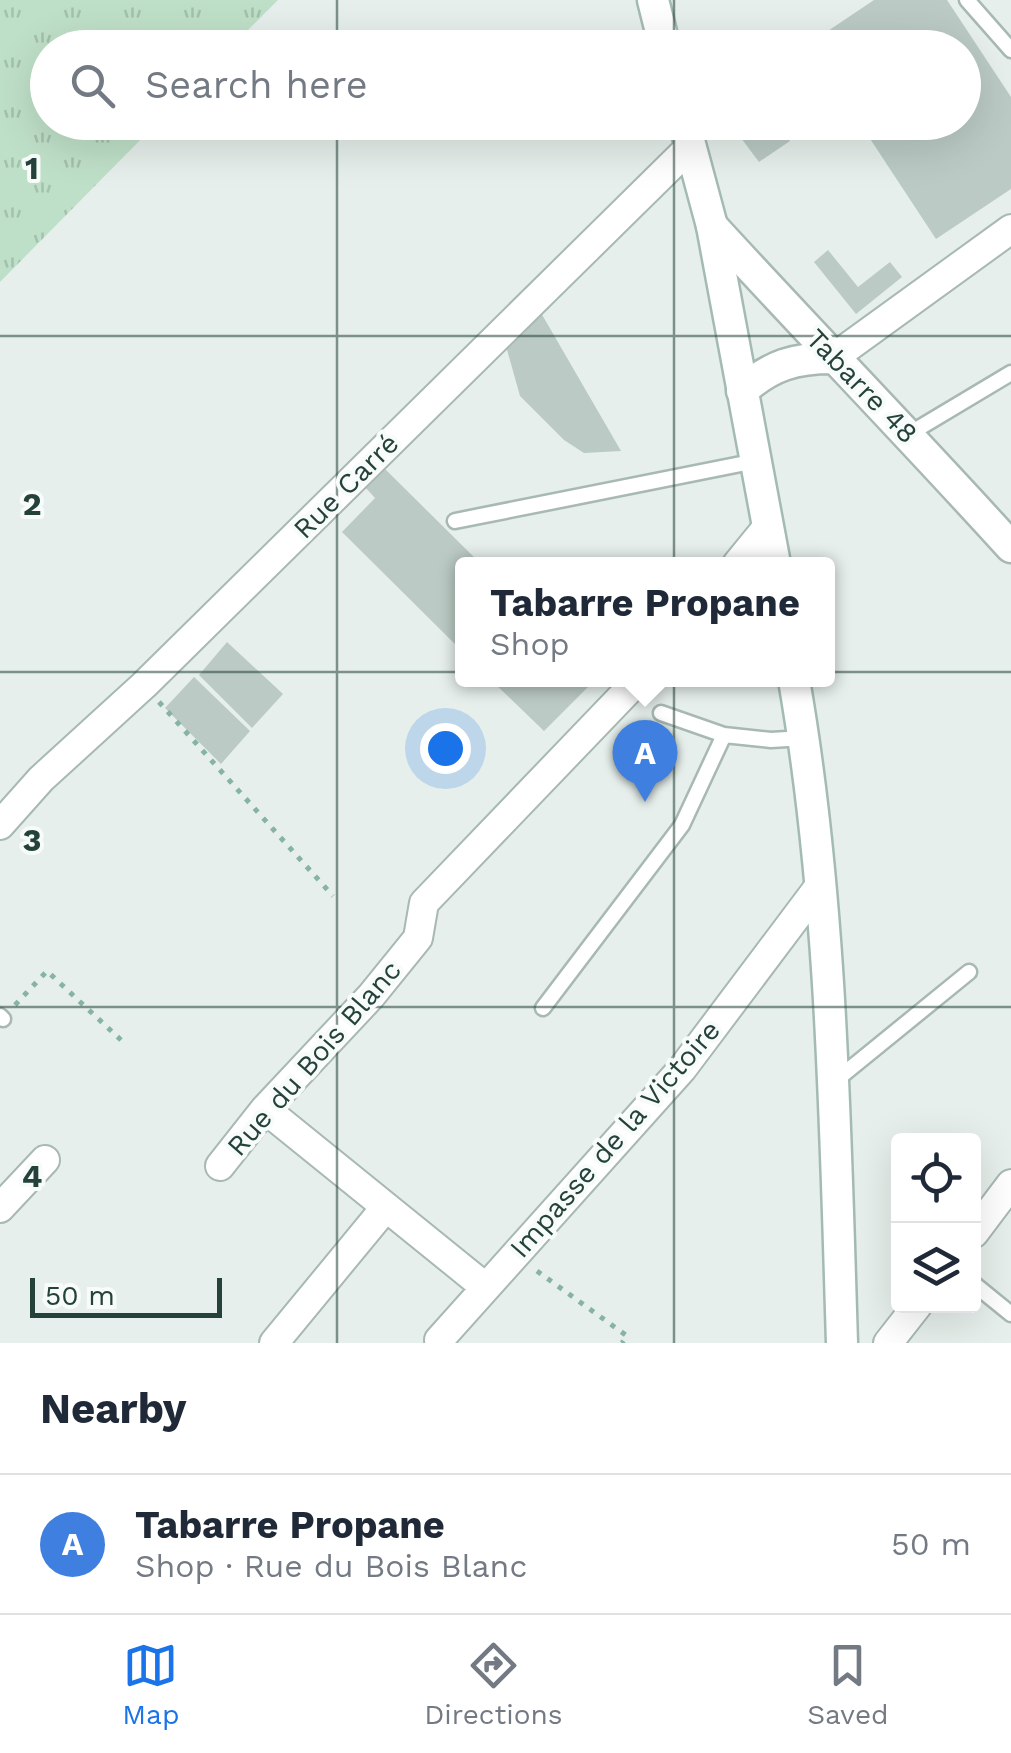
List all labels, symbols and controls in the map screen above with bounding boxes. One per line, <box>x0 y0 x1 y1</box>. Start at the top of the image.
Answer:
search box <box>30 30 981 140</box>
icon: search <box>65 58 120 113</box>
text: Search here <box>145 63 368 107</box>
text: 1 <box>25 149 39 187</box>
street label: Tabarre 48 <box>799 322 925 450</box>
street label: Rue Carré <box>287 427 405 545</box>
text: 2 <box>22 485 42 523</box>
popup <box>455 557 835 687</box>
text: Tabarre Propane <box>490 581 800 625</box>
text: Shop <box>490 625 570 663</box>
pin: A <box>612 720 678 802</box>
your location <box>420 723 471 774</box>
text: 3 <box>23 821 41 859</box>
street label: Rue du Bois Blanc <box>220 954 408 1162</box>
street label: Impasse de la Victoire <box>503 1014 727 1264</box>
map controls <box>891 1133 981 1313</box>
button: locate <box>891 1133 981 1223</box>
text: 4 <box>22 1157 42 1195</box>
button: layers <box>891 1223 981 1313</box>
scale bar <box>30 1273 222 1318</box>
text: 50 m <box>45 1279 115 1312</box>
text: Nearby <box>40 1384 187 1433</box>
text: Tabarre Propane <box>135 1503 445 1547</box>
text: A <box>62 1525 83 1563</box>
text: 50 m <box>891 1525 971 1563</box>
text: Shop · Rue du Bois Blanc <box>135 1547 527 1585</box>
tab: Map <box>122 1638 180 1731</box>
tab: Directions <box>424 1638 563 1731</box>
tab: Saved <box>807 1638 889 1731</box>

